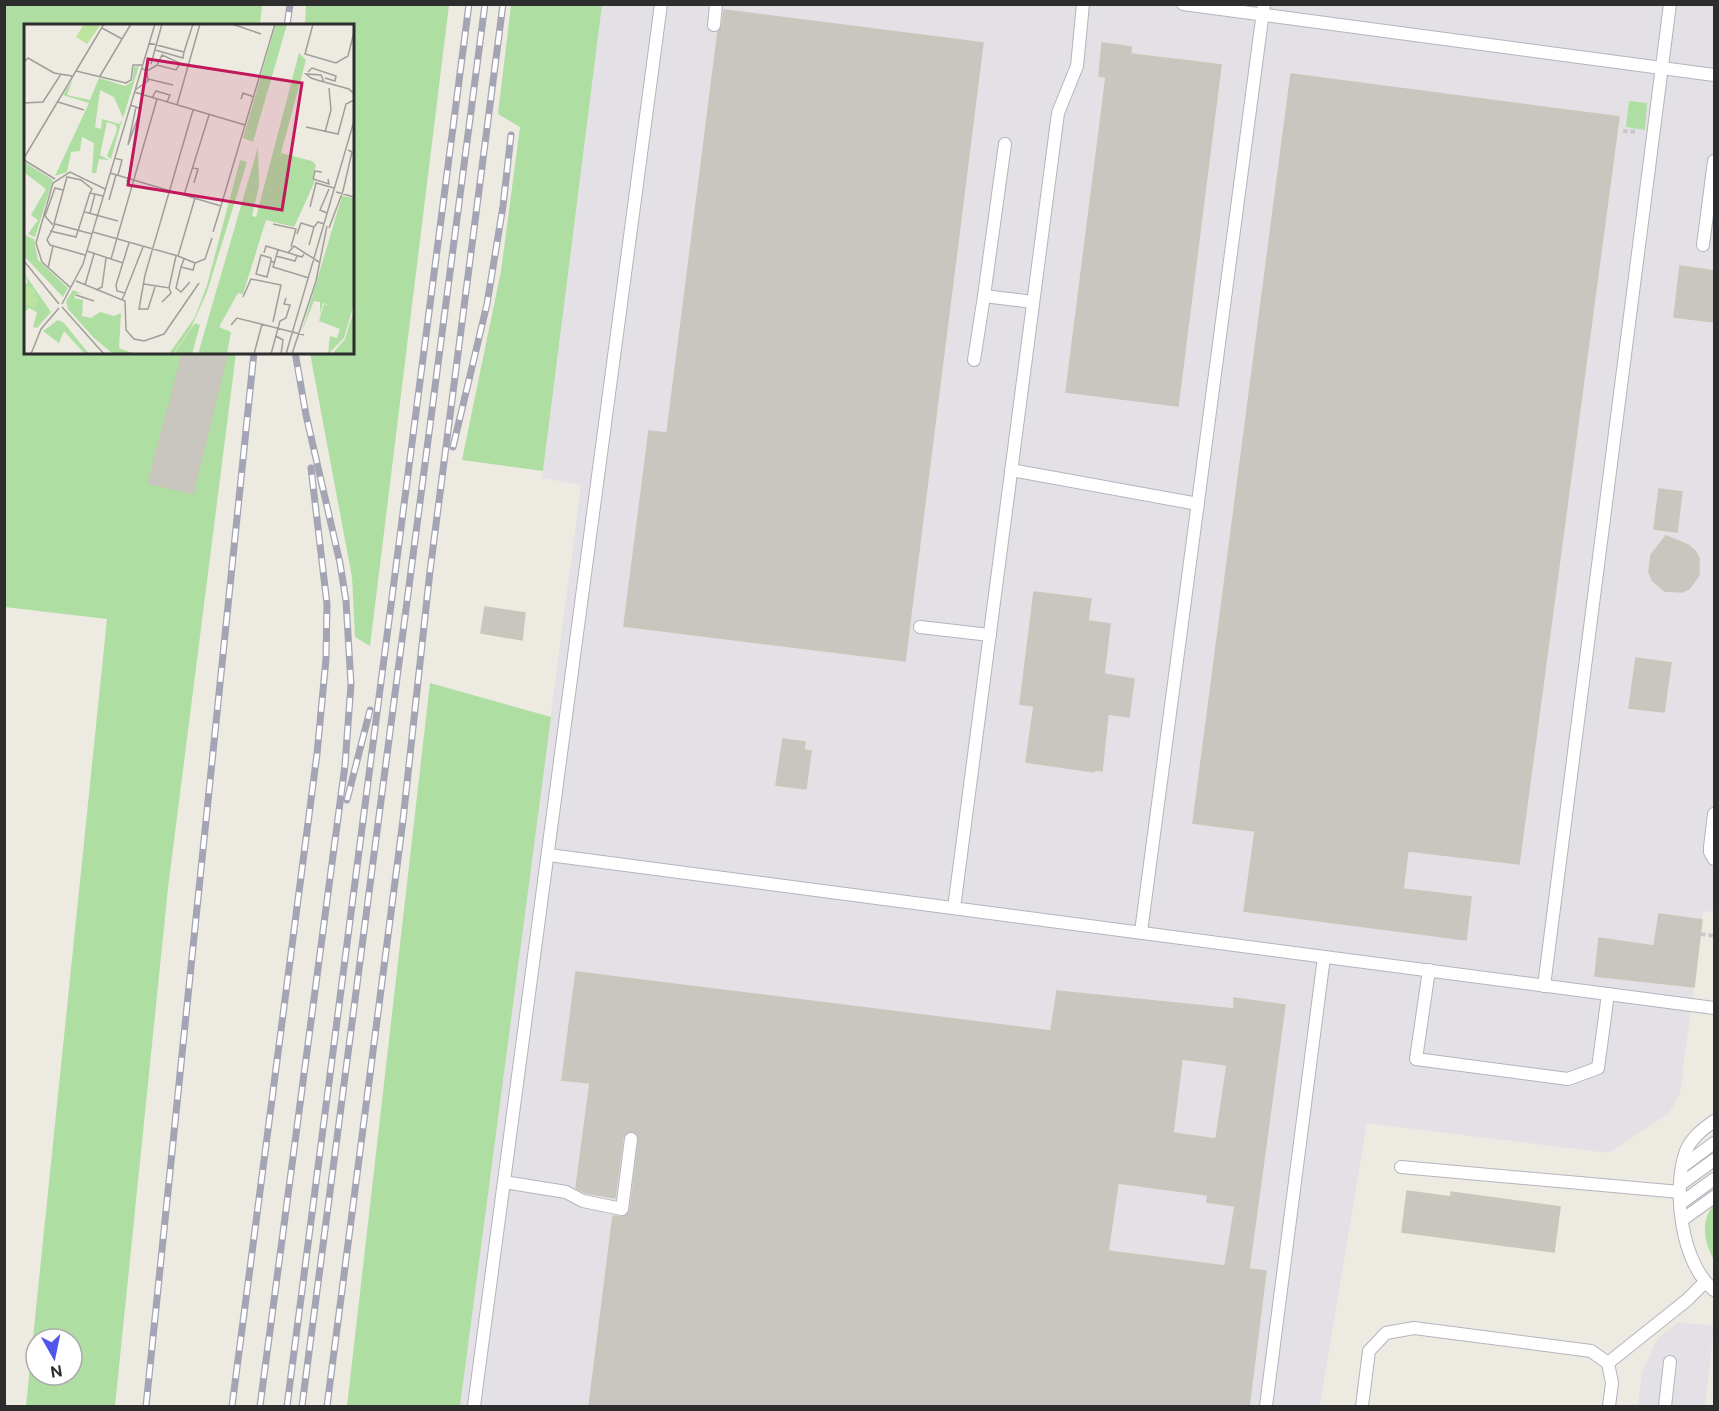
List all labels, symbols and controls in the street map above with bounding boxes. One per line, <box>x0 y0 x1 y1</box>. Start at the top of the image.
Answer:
inset map <box>24 24 354 354</box>
north arrow <box>24 1327 84 1387</box>
text: N <box>49 1360 64 1383</box>

